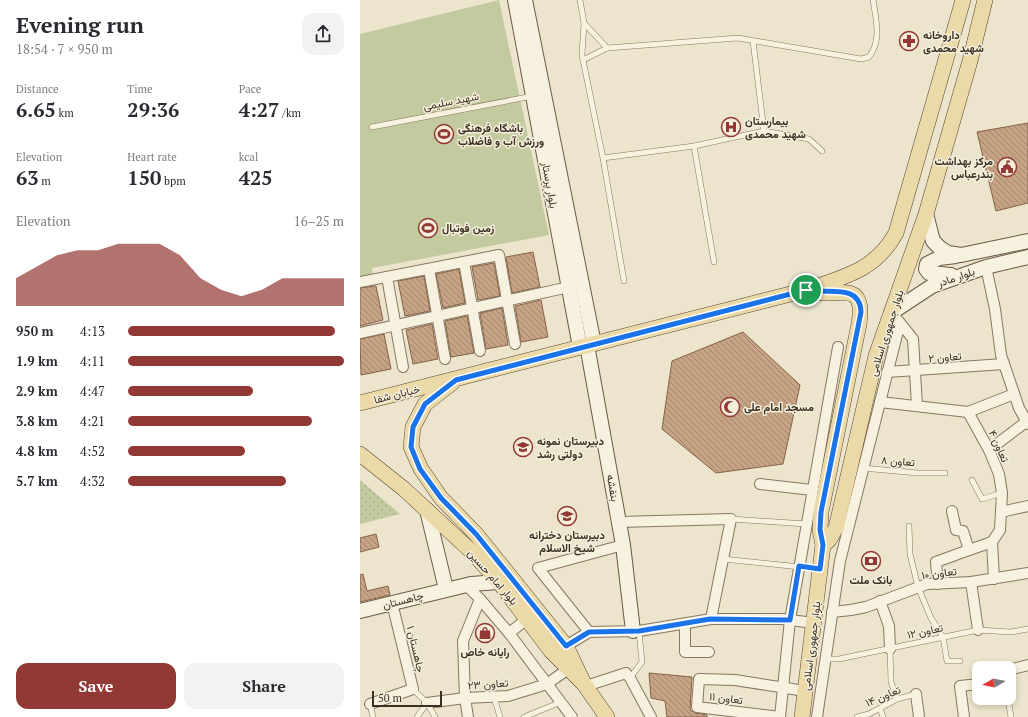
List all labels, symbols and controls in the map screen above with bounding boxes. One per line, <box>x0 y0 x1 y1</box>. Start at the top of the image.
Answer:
text: Evening run <box>16 10 144 39</box>
button: share <box>302 13 344 55</box>
place label: داروخانه شهید محمدی <box>923 28 984 55</box>
pharmacy icon: داروخانه شهید محمدی <box>898 30 920 52</box>
text: 18:54 · 7 × 950 m <box>16 40 113 58</box>
text: Distance <box>16 82 59 96</box>
text: Time <box>127 82 152 96</box>
text: Pace <box>239 82 261 96</box>
street label: شهید سلیمی <box>422 89 480 113</box>
text: 6.65 <box>16 96 56 123</box>
text: 29:36 <box>127 96 179 123</box>
text: 4:27 <box>239 96 279 123</box>
text: km <box>56 106 74 120</box>
text: /km <box>279 106 301 120</box>
place label: بیمارستان شهید محمدی <box>745 114 806 141</box>
hospital icon: بیمارستان شهید محمدی <box>720 116 742 138</box>
place label: باشگاه فرهنگی ورزش آب و فاضلاب <box>458 121 544 148</box>
sports icon: باشگاه فرهنگی ورزش آب و فاضلاب <box>433 123 455 145</box>
text: Elevation <box>16 150 62 164</box>
text: Heart rate <box>127 150 177 164</box>
text: kcal <box>239 150 258 164</box>
place label: مرکز بهداشت بندرعباس <box>935 154 993 181</box>
public building icon: مرکز بهداشت بندرعباس <box>996 156 1018 178</box>
street label: بلوار پرستار <box>538 159 561 210</box>
text: 63 <box>16 164 39 191</box>
text: 150 <box>127 164 161 191</box>
text: 425 <box>239 164 273 191</box>
text: m <box>39 174 51 188</box>
text: bpm <box>161 174 186 188</box>
text: Elevation <box>16 212 71 230</box>
text: 16–25 m <box>294 212 344 230</box>
sports icon: زمین فوتبال <box>417 217 439 239</box>
place label: زمین فوتبال <box>442 221 494 235</box>
street label: بلوار مادر <box>935 264 976 290</box>
pin <box>789 273 823 307</box>
icon: arrive <box>795 279 817 301</box>
street label: بلوار جمهوری اسلامی <box>865 288 907 378</box>
text: 950 m <box>16 322 54 340</box>
text: 4:13 <box>80 322 105 340</box>
street label: تعاون ۲ <box>928 349 963 365</box>
text: 1.9 km <box>16 352 58 370</box>
text: 4:11 <box>80 352 105 370</box>
street label: خیابان شفا <box>372 381 422 407</box>
text: 2.9 km <box>16 382 58 400</box>
text: 4:47 <box>80 382 105 400</box>
mosque icon: مسجد امام علی <box>719 396 741 418</box>
place label: مسجد امام علی <box>744 400 814 415</box>
text: 3.8 km <box>16 412 58 430</box>
text: 4:21 <box>80 412 105 430</box>
street label: تعاون ۴ <box>986 428 1013 465</box>
place label: دبیرستان نمونه دولتی رشد <box>537 434 604 461</box>
school or university icon: دبیرستان نمونه دولتی رشد <box>512 436 534 458</box>
text: 4.8 km <box>16 442 58 460</box>
text: 4:52 <box>80 442 105 460</box>
street label: تعاون ۸ <box>881 453 916 469</box>
text: 5.7 km <box>16 472 58 490</box>
text: 4:32 <box>80 472 105 490</box>
street label: بنفشه <box>604 473 622 503</box>
school or university icon: دبیرستان دخترانه شیخ الاسلام <box>556 505 578 527</box>
place label: دبیرستان دخترانه شیخ الاسلام <box>529 528 605 556</box>
street label: بلوار امام حسین <box>464 546 521 609</box>
bank icon: بانک ملت <box>860 550 882 572</box>
street label: تعاون ۱۰ <box>921 564 958 582</box>
place label: بانک ملت <box>850 573 892 587</box>
street label: چاهستان <box>381 588 425 613</box>
street label: بلوار جمهوری اسلامی <box>799 601 823 691</box>
street label: تعاون ۱۲ <box>906 620 945 642</box>
shop icon: رایانه خاص <box>474 622 496 644</box>
street label: چاهستان ۱ <box>403 624 428 674</box>
place label: رایانه خاص <box>460 645 510 659</box>
north arrow <box>972 661 1016 705</box>
map controls <box>972 661 1016 705</box>
button: Save <box>16 663 176 709</box>
button: Share <box>184 663 344 709</box>
street label: تعاون ۲۳ <box>467 676 509 692</box>
street label: تعاون ۱۴ <box>863 682 903 710</box>
scale bar <box>372 689 442 708</box>
street label: تعاون ۱۱ <box>708 689 744 707</box>
text: 50 m <box>378 691 402 705</box>

